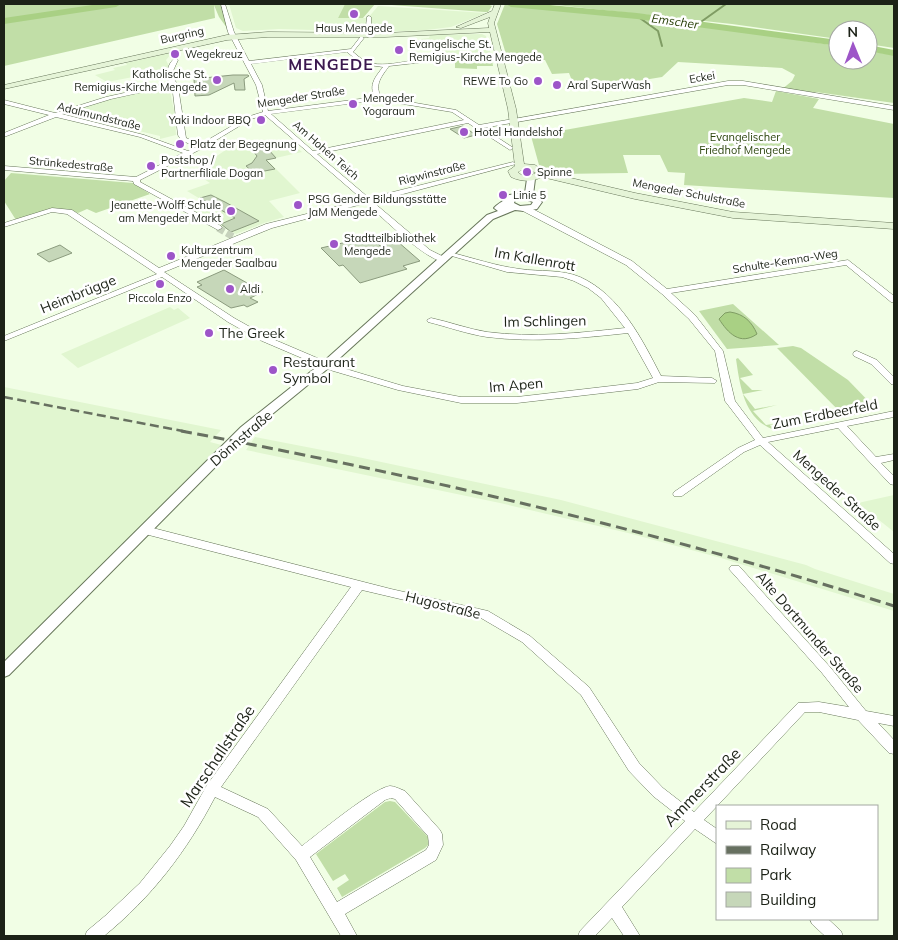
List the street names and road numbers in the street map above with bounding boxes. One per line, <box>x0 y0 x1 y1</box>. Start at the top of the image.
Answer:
street label: Burgring <box>159 23 205 47</box>
street label: Eckei <box>688 68 716 86</box>
street label: Mengeder Straße <box>256 83 346 111</box>
street label: Adalmundstraße <box>56 99 142 133</box>
street label: Am Hohen Teich <box>290 117 362 183</box>
street label: Strünkedestraße <box>28 153 114 175</box>
street label: Rigwinstraße <box>397 158 467 188</box>
street label: Mengeder Schulstraße <box>632 175 746 211</box>
street label: Im Kallenrott <box>493 243 577 275</box>
street label: Schulte-Kemna-Weg <box>731 246 839 276</box>
street label: Heimbrügge <box>38 271 118 317</box>
street label: Im Schlingen <box>504 311 586 331</box>
street label: Im Apen <box>488 374 544 396</box>
street label: Zum Erdbeerfeld <box>771 395 879 433</box>
street label: Dönnstraße <box>206 406 276 470</box>
street label: Mengeder Straße <box>789 446 885 534</box>
street label: Alte Dortmunder Straße <box>752 567 868 697</box>
street label: Hugostraße <box>404 587 482 623</box>
street label: Marschallstraße <box>175 701 259 811</box>
street label: Ammerstraße <box>659 743 745 831</box>

